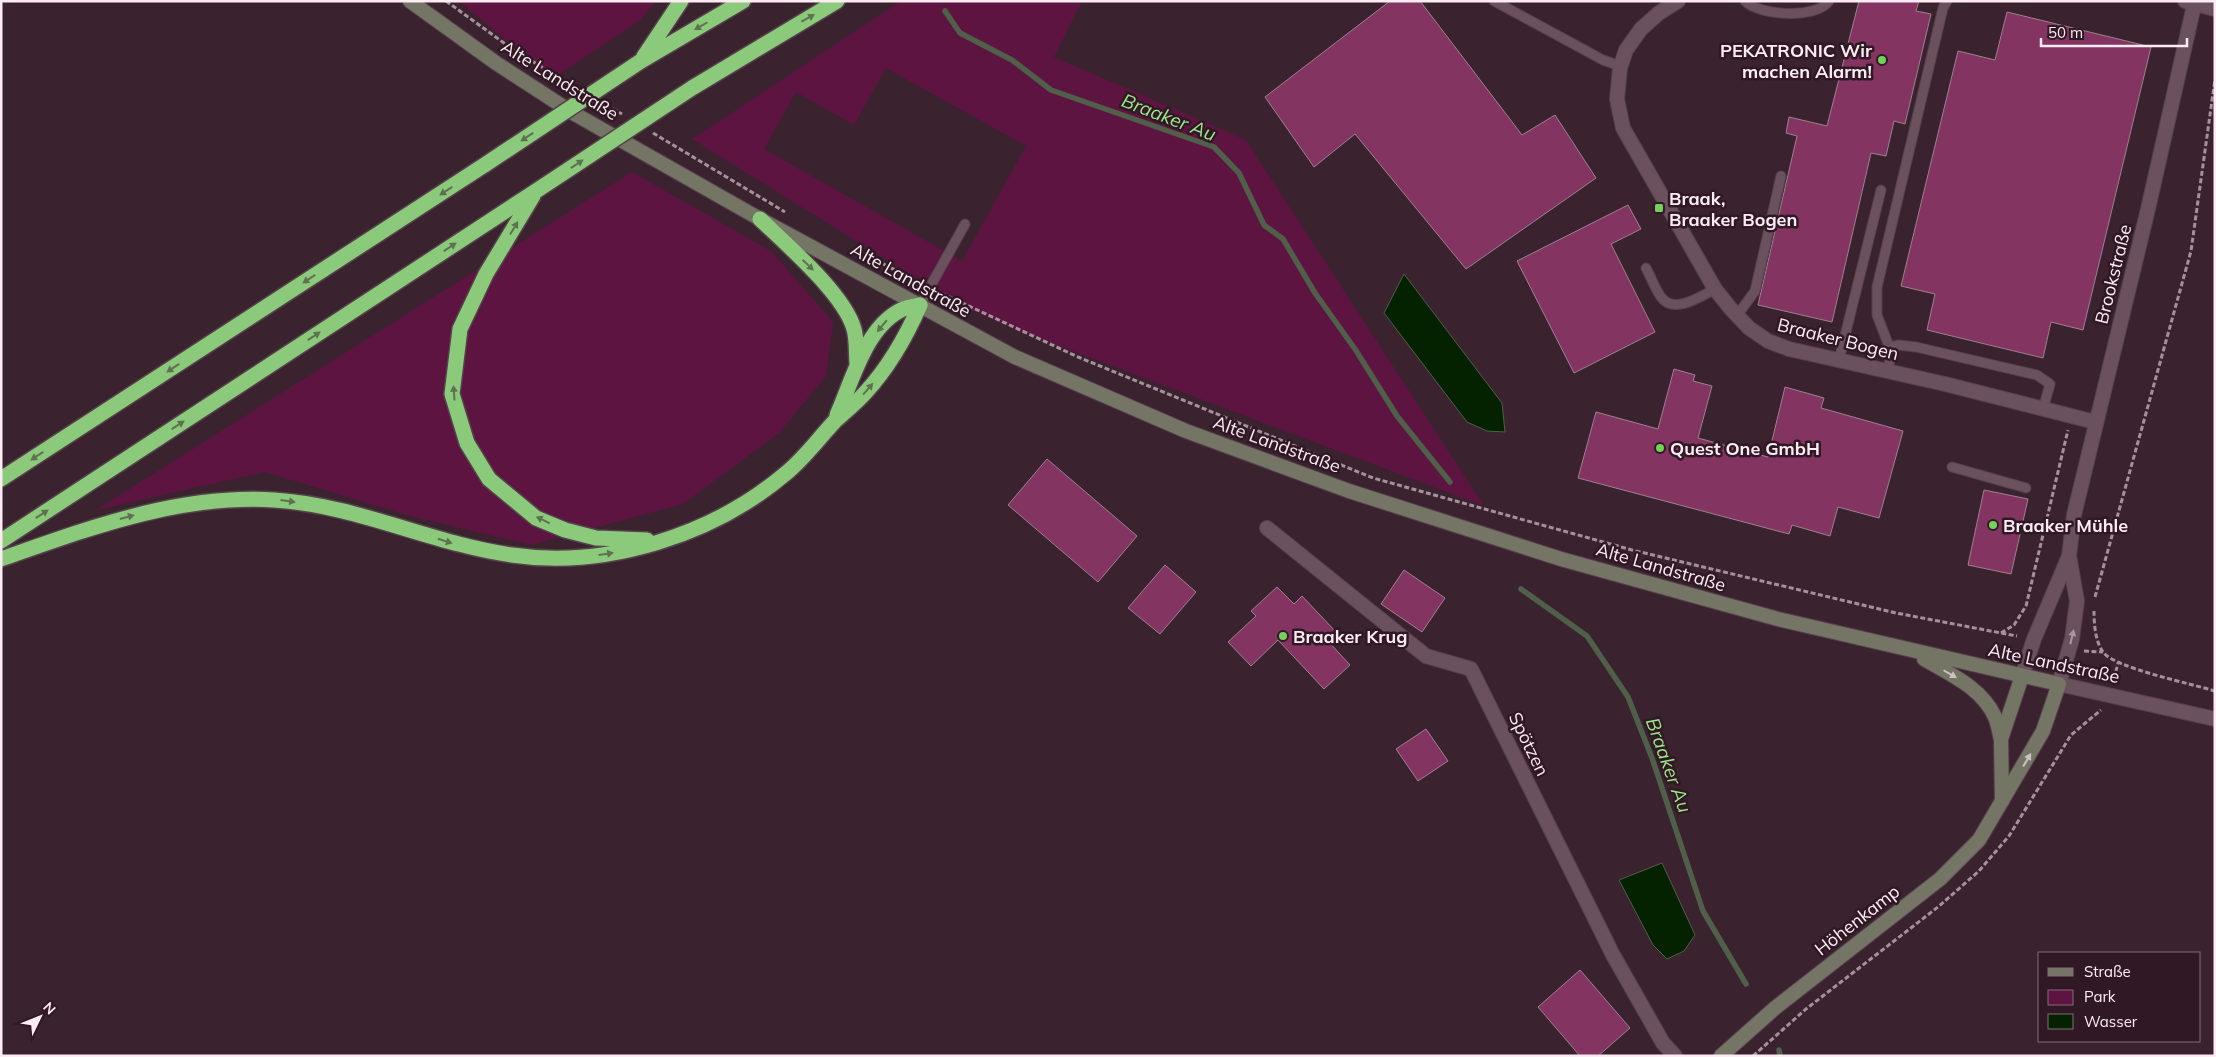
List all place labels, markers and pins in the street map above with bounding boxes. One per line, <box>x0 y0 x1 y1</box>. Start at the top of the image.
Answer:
place label: PEKATRONIC Wir machen Alarm! <box>1720 39 1873 83</box>
marker: PEKATRONIC Wir machen Alarm! <box>1876 54 1888 66</box>
place label: Braak, Braaker Bogen <box>1669 187 1797 231</box>
marker: Braak, Braaker Bogen <box>1653 202 1665 214</box>
place label: Quest One GmbH <box>1670 437 1820 460</box>
marker: Quest One GmbH <box>1654 442 1666 454</box>
place label: Braaker Mühle <box>2003 514 2128 537</box>
marker: Braaker Mühle <box>1987 519 1999 531</box>
place label: Braaker Krug <box>1293 625 1407 648</box>
marker: Braaker Krug <box>1277 630 1289 642</box>

